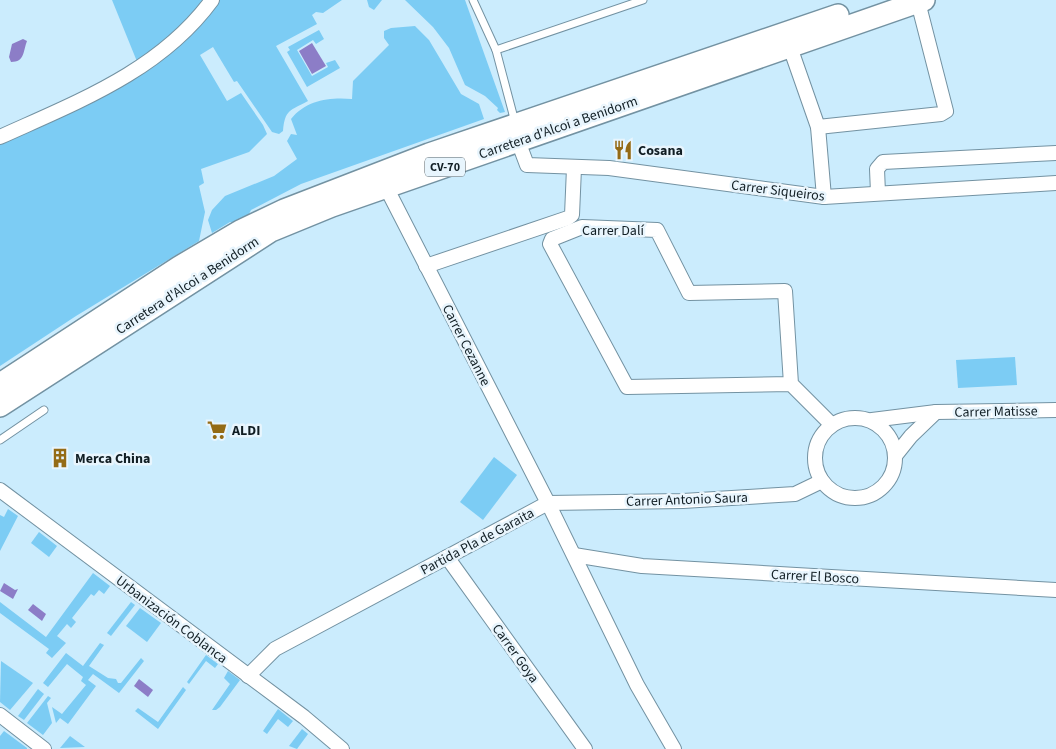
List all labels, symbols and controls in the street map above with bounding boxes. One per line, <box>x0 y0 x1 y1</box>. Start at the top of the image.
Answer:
street label: Carretera d'Alcoi a Benidorm <box>476 91 640 165</box>
restaurant icon: Cosana <box>612 139 634 161</box>
place label: Cosana <box>638 141 683 161</box>
road number: CV-70 <box>425 158 465 176</box>
street label: Carrer Siqueiros <box>730 175 826 207</box>
street label: Carrer Dalí <box>582 221 645 241</box>
street label: Carretera d'Alcoi a Benidorm <box>112 232 263 340</box>
street label: Carrer Cezanne <box>437 301 495 390</box>
street label: Carrer Matisse <box>954 401 1038 423</box>
supermarket icon: ALDI <box>206 419 228 441</box>
place label: ALDI <box>231 421 260 441</box>
building icon: Merca China <box>49 447 71 469</box>
place label: Merca China <box>75 449 150 469</box>
street label: Carrer Antonio Saura <box>626 488 748 512</box>
street label: Partida Pla de Garaita <box>417 503 538 580</box>
street label: Carrer El Bosco <box>770 565 860 589</box>
street label: Urbanización Coblanca <box>111 571 231 668</box>
street label: Carrer Goya <box>487 620 543 687</box>

